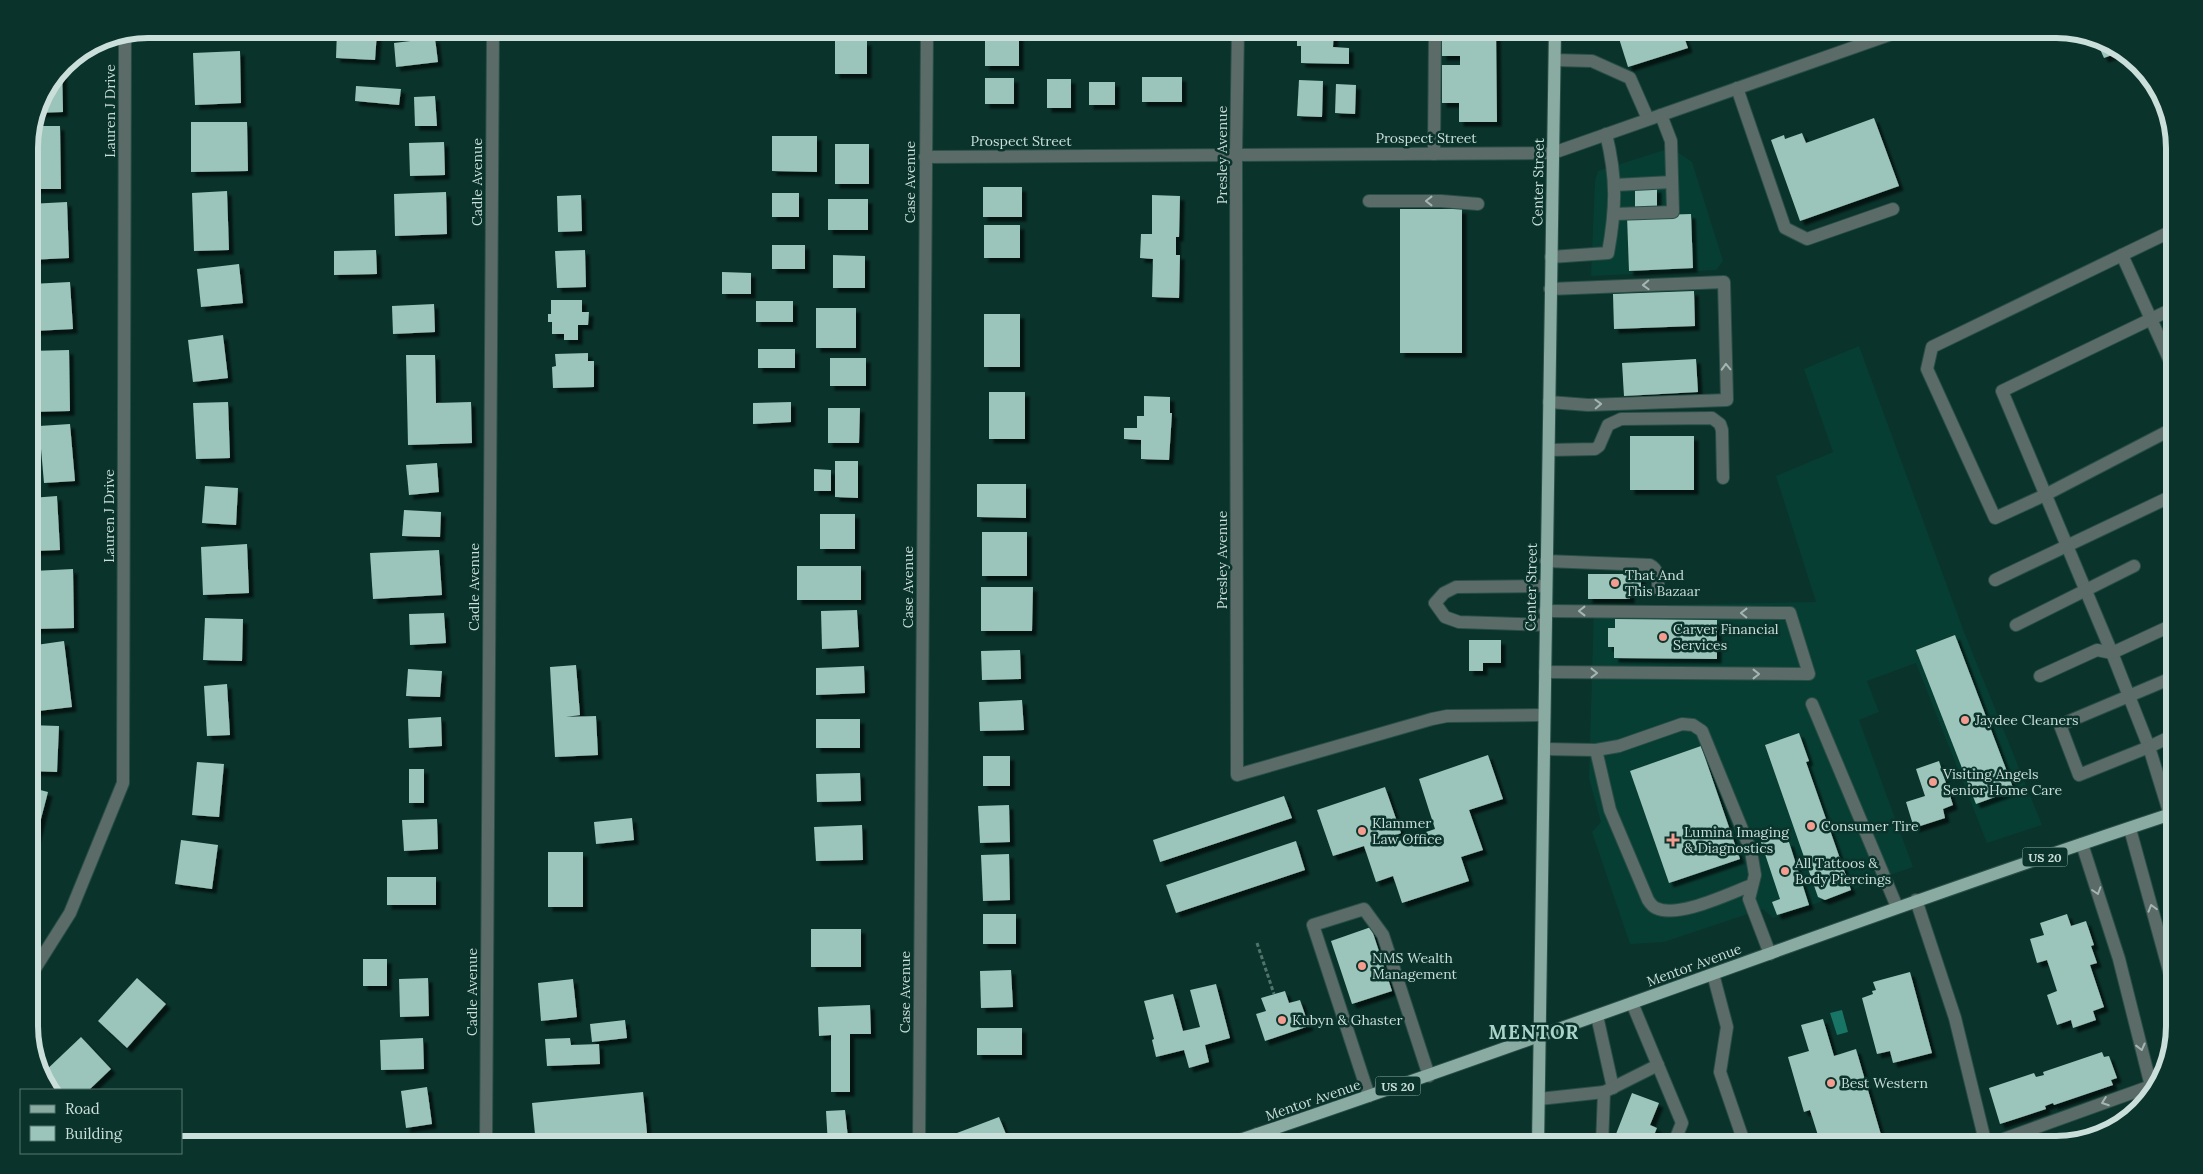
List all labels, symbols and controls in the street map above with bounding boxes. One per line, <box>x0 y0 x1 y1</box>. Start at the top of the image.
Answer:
street label: Lauren J Drive <box>101 64 119 158</box>
street label: Presley Avenue <box>1213 105 1231 204</box>
street label: Prospect Street <box>1375 129 1477 147</box>
street label: Prospect Street <box>970 132 1072 150</box>
street label: Center Street <box>1528 137 1548 226</box>
street label: Cadle Avenue <box>468 138 486 226</box>
street label: Case Avenue <box>901 140 919 223</box>
one-way arrow <box>1425 196 1432 206</box>
one-way arrow <box>1642 280 1650 290</box>
one-way arrow <box>1721 362 1732 370</box>
one-way arrow <box>1594 399 1602 410</box>
street label: Lauren J Drive <box>100 469 118 563</box>
street label: Presley Avenue <box>1213 510 1231 609</box>
street label: Center Street <box>1521 542 1541 631</box>
street label: Cadle Avenue <box>465 543 483 631</box>
street label: Case Avenue <box>899 545 917 628</box>
place label: That And This Bazaar <box>1625 566 1700 600</box>
marker: That And This Bazaar <box>1609 577 1621 589</box>
one-way arrow <box>1577 606 1585 616</box>
one-way arrow <box>1740 608 1748 618</box>
place label: Carver Financial Services <box>1673 620 1779 654</box>
marker: Carver Financial Services <box>1657 631 1669 643</box>
one-way arrow <box>1590 668 1598 678</box>
one-way arrow <box>1752 669 1760 679</box>
place label: Jaydee Cleaners <box>1974 711 2079 729</box>
marker: Jaydee Cleaners <box>1959 714 1971 726</box>
place label: Visiting Angels Senior Home Care <box>1942 765 2062 799</box>
marker: Visiting Angels Senior Home Care <box>1927 776 1939 788</box>
place label: Klammer Law Office <box>1372 814 1442 848</box>
place label: Consumer Tire <box>1821 817 1919 835</box>
marker: Consumer Tire <box>1805 820 1817 832</box>
place label: Lumina Imaging & Diagnostics <box>1684 823 1789 857</box>
marker: Klammer Law Office <box>1356 825 1368 837</box>
marker: Lumina Imaging & Diagnostics <box>1666 833 1680 847</box>
road number: US 20 <box>2022 848 2068 866</box>
place label: All Tattoos & Body Piercings <box>1794 854 1891 888</box>
marker: All Tattoos & Body Piercings <box>1779 865 1791 877</box>
one-way arrow <box>2091 886 2101 895</box>
one-way arrow <box>2147 904 2157 913</box>
street label: Mentor Avenue <box>1644 939 1744 990</box>
street label: Cadle Avenue <box>463 948 481 1036</box>
place label: NMS Wealth Management <box>1372 949 1458 983</box>
street label: Case Avenue <box>896 950 914 1033</box>
marker: NMS Wealth Management <box>1356 960 1368 972</box>
place label: Kubyn & Ghaster <box>1292 1011 1403 1029</box>
marker: Kubyn & Ghaster <box>1276 1014 1288 1026</box>
district label: MENTOR <box>1489 1020 1579 1044</box>
one-way arrow <box>2136 1043 2146 1051</box>
place label: Best Western <box>1841 1074 1928 1092</box>
street label: Mentor Avenue <box>1263 1075 1363 1125</box>
road number: US 20 <box>1376 1076 1420 1096</box>
marker: Best Western <box>1825 1077 1837 1089</box>
legend <box>20 1089 182 1154</box>
one-way arrow <box>2102 1096 2110 1106</box>
text: Road <box>65 1099 100 1118</box>
text: Building <box>65 1124 123 1143</box>

